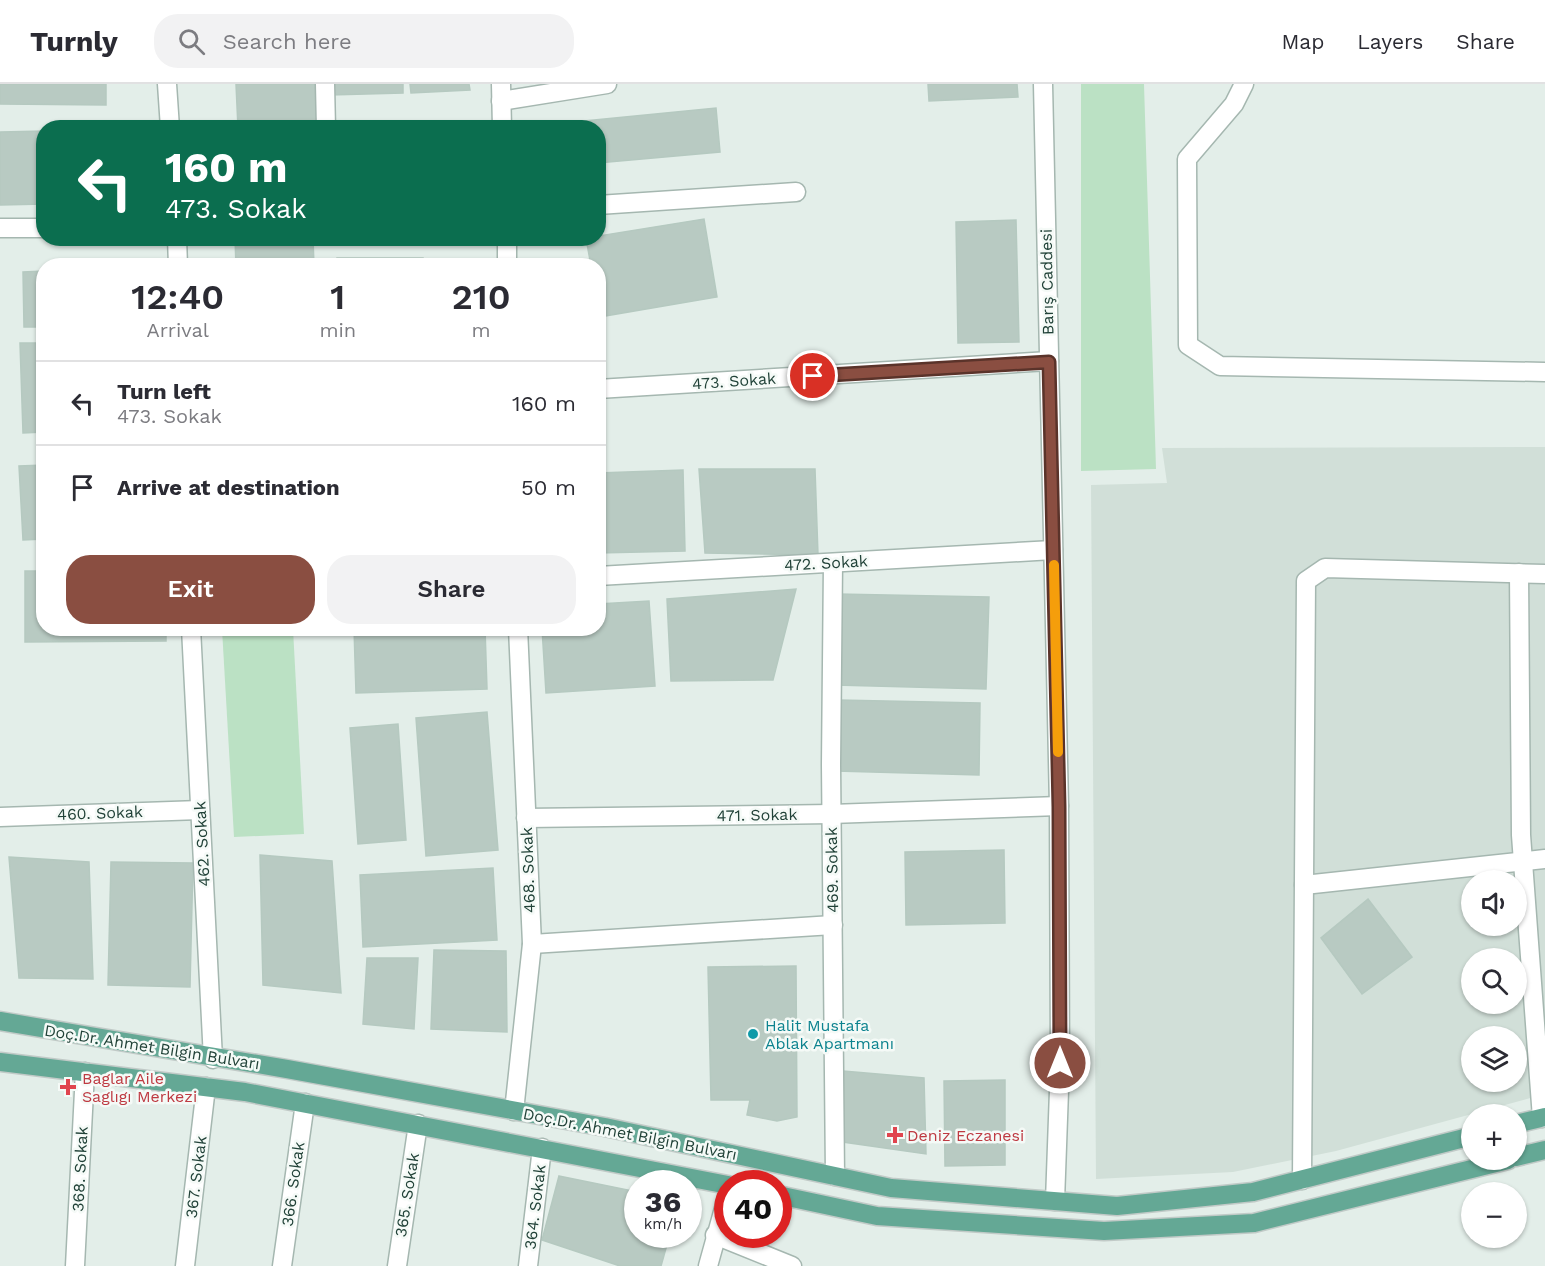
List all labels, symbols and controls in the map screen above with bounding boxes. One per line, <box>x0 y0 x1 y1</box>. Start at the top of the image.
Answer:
search box <box>154 14 574 68</box>
text: Turnly <box>30 25 118 58</box>
icon: search <box>175 25 208 58</box>
text: Search here <box>223 29 352 54</box>
text: Map <box>1281 29 1324 54</box>
text: Layers <box>1357 29 1423 54</box>
text: Share <box>1456 29 1515 54</box>
text: 160 m <box>165 143 288 192</box>
icon: left <box>66 144 144 222</box>
text: 473. Sokak <box>165 193 307 225</box>
street label: Barış Caddesi <box>1037 229 1057 335</box>
text: 12:40 <box>131 276 224 318</box>
text: 1 <box>330 276 345 318</box>
text: 210 <box>452 276 511 318</box>
text: Arrival <box>146 318 209 342</box>
text: min <box>319 318 356 342</box>
text: m <box>472 318 491 342</box>
pin <box>787 350 838 401</box>
icon: arrive <box>796 359 829 392</box>
street label: 473. Sokak <box>691 369 777 393</box>
text: Turn left <box>117 379 211 404</box>
icon: left <box>66 387 99 420</box>
text: 160 m <box>512 391 576 416</box>
text: 473. Sokak <box>117 404 222 428</box>
icon: arrive <box>66 471 99 504</box>
text: Arrive at destination <box>117 475 340 500</box>
text: 50 m <box>521 475 576 500</box>
street label: 472. Sokak <box>784 551 868 575</box>
button: Exit <box>66 555 315 624</box>
button: Share <box>327 555 576 624</box>
street label: 462. Sokak <box>190 801 214 887</box>
street label: 460. Sokak <box>57 802 143 824</box>
street label: 471. Sokak <box>716 805 798 825</box>
street label: 468. Sokak <box>517 827 539 913</box>
street label: 469. Sokak <box>822 827 842 913</box>
map controls <box>1461 870 1527 1248</box>
button: sound <box>1461 870 1527 936</box>
button: search <box>1461 948 1527 1014</box>
place label: Halit Mustafa Ablak Apartmanı <box>765 1016 894 1053</box>
street label: Doç.Dr. Ahmet Bilgin Bulvarı <box>43 1021 261 1073</box>
button: layers <box>1461 1026 1527 1092</box>
marker: Halit Mustafa Ablak Apartmanı <box>746 1027 760 1041</box>
position arrow <box>1028 1031 1092 1095</box>
place label: Baglar Aile Saglıgı Merkezi <box>82 1069 197 1106</box>
marker: Baglar Aile Saglıgı Merkezi <box>59 1078 77 1096</box>
street label: Doç.Dr. Ahmet Bilgin Bulvarı <box>521 1104 739 1164</box>
button: + <box>1461 1104 1527 1170</box>
street label: 368. Sokak <box>68 1126 92 1212</box>
place label: Deniz Eczanesi <box>907 1126 1024 1145</box>
marker: Deniz Eczanesi <box>888 1128 902 1142</box>
street label: 367. Sokak <box>182 1135 210 1219</box>
street label: 366. Sokak <box>278 1140 308 1228</box>
street label: 365. Sokak <box>391 1152 423 1238</box>
street label: 364. Sokak <box>520 1164 550 1250</box>
speed limit sign: 40 <box>714 1170 792 1248</box>
button: − <box>1461 1182 1527 1248</box>
text: 36 <box>645 1184 681 1219</box>
text: km/h <box>644 1215 682 1233</box>

